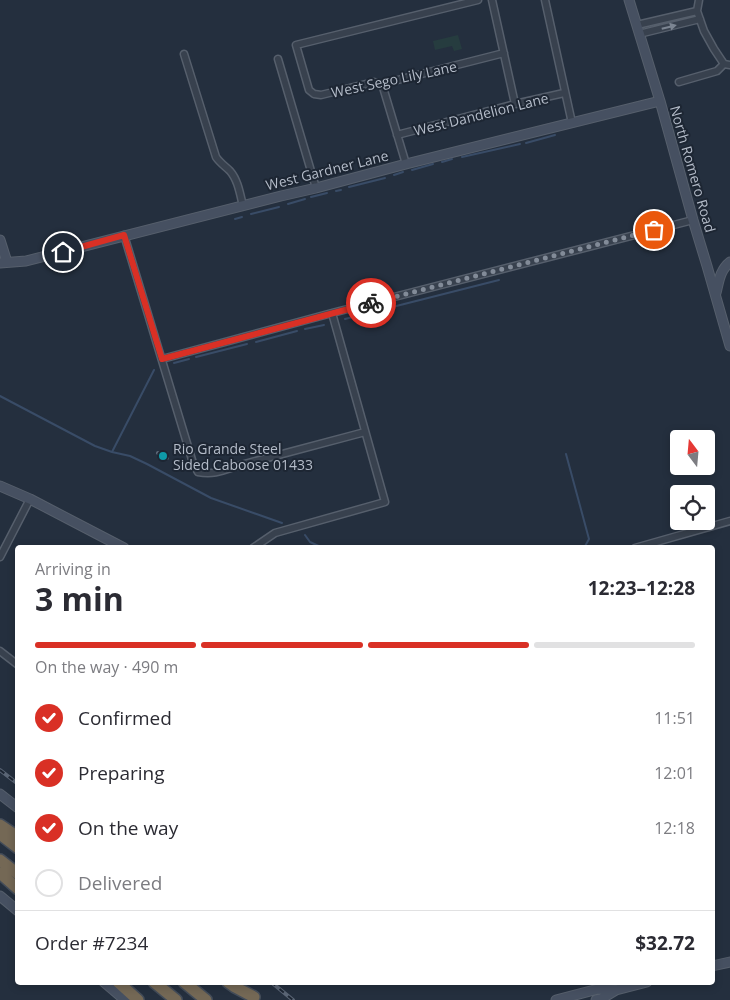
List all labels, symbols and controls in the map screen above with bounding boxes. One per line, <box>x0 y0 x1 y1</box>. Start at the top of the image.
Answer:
one-way arrow <box>662 23 677 31</box>
street label: West Sego Lily Lane <box>329 56 459 102</box>
street label: West Dandelion Lane <box>412 88 551 140</box>
street label: North Romero Road <box>666 103 720 235</box>
street label: West Gardner Lane <box>264 146 390 194</box>
pin <box>633 209 675 251</box>
icon: bag <box>640 216 668 244</box>
pin <box>42 231 84 273</box>
icon: home <box>49 238 77 266</box>
courier <box>346 278 396 328</box>
icon: bike <box>357 289 385 317</box>
north arrow <box>670 430 715 475</box>
map controls <box>670 430 715 530</box>
place label: Rio Grande Steel Sided Caboose 01433 <box>173 439 313 474</box>
marker: Rio Grande Steel Sided Caboose 01433 <box>157 450 169 462</box>
button: locate <box>670 485 715 530</box>
text: Arriving in <box>35 558 111 580</box>
text: 12:23–12:28 <box>588 575 695 601</box>
text: 3 min <box>35 577 124 620</box>
text: On the way · 490 m <box>35 656 178 678</box>
icon: check <box>35 704 63 732</box>
text: Confirmed <box>78 705 172 731</box>
text: 11:51 <box>654 707 695 729</box>
icon: check <box>35 759 63 787</box>
text: Preparing <box>78 760 165 786</box>
text: 12:01 <box>654 762 695 784</box>
icon: check <box>35 814 63 842</box>
text: On the way <box>78 815 178 841</box>
text: 12:18 <box>654 817 695 839</box>
text: Delivered <box>78 870 162 896</box>
text: Order #7234 <box>35 930 148 956</box>
text: $32.72 <box>635 930 695 956</box>

